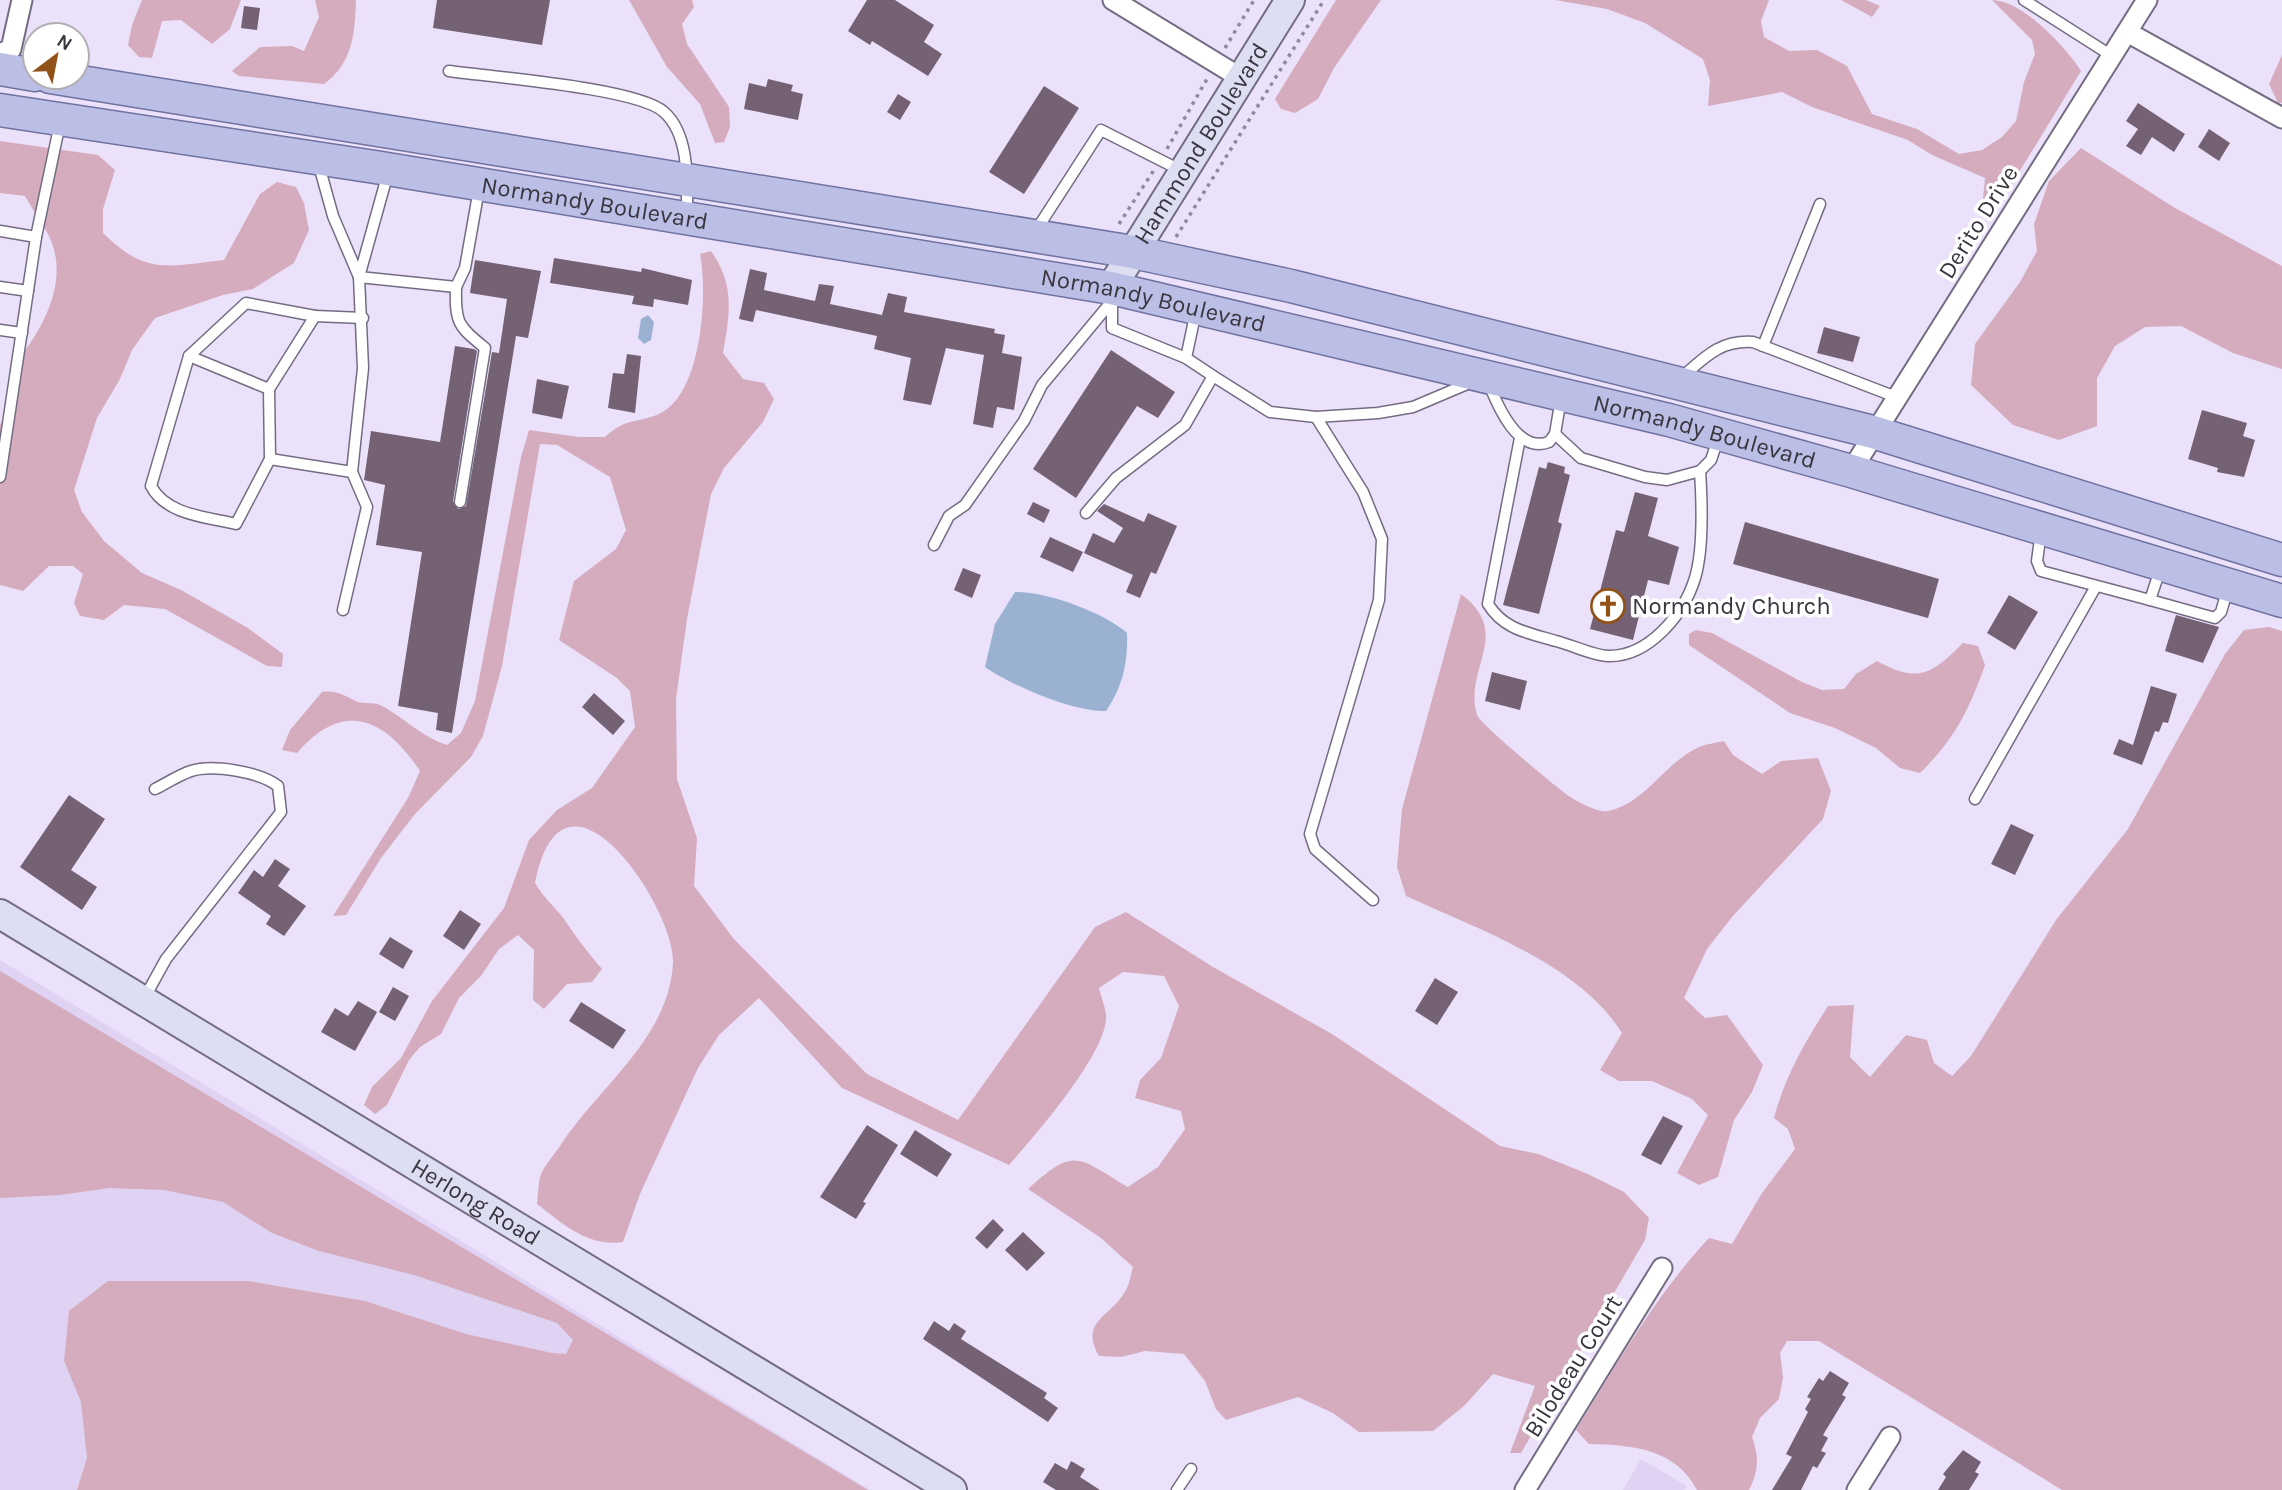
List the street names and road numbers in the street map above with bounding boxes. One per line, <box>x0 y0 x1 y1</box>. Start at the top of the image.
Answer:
street label: Hammond Boulevard <box>1128 38 1274 249</box>
street label: Derito Drive <box>1932 160 2024 284</box>
street label: Normandy Boulevard <box>479 171 710 236</box>
street label: Normandy Boulevard <box>1039 263 1268 338</box>
street label: Normandy Boulevard <box>1591 389 1819 475</box>
street label: Herlong Road <box>406 1152 545 1252</box>
street label: Bilodeau Court <box>1518 1290 1628 1442</box>

